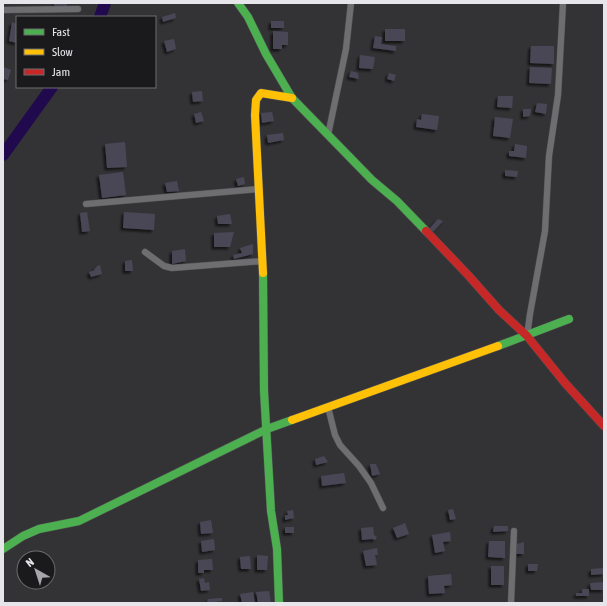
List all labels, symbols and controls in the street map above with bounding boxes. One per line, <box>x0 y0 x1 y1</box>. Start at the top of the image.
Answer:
legend <box>16 16 156 88</box>
text: Fast <box>52 25 70 39</box>
text: Slow <box>52 45 73 59</box>
text: Jam <box>52 65 70 79</box>
north arrow <box>16 550 56 590</box>
text: N <box>23 556 36 569</box>

